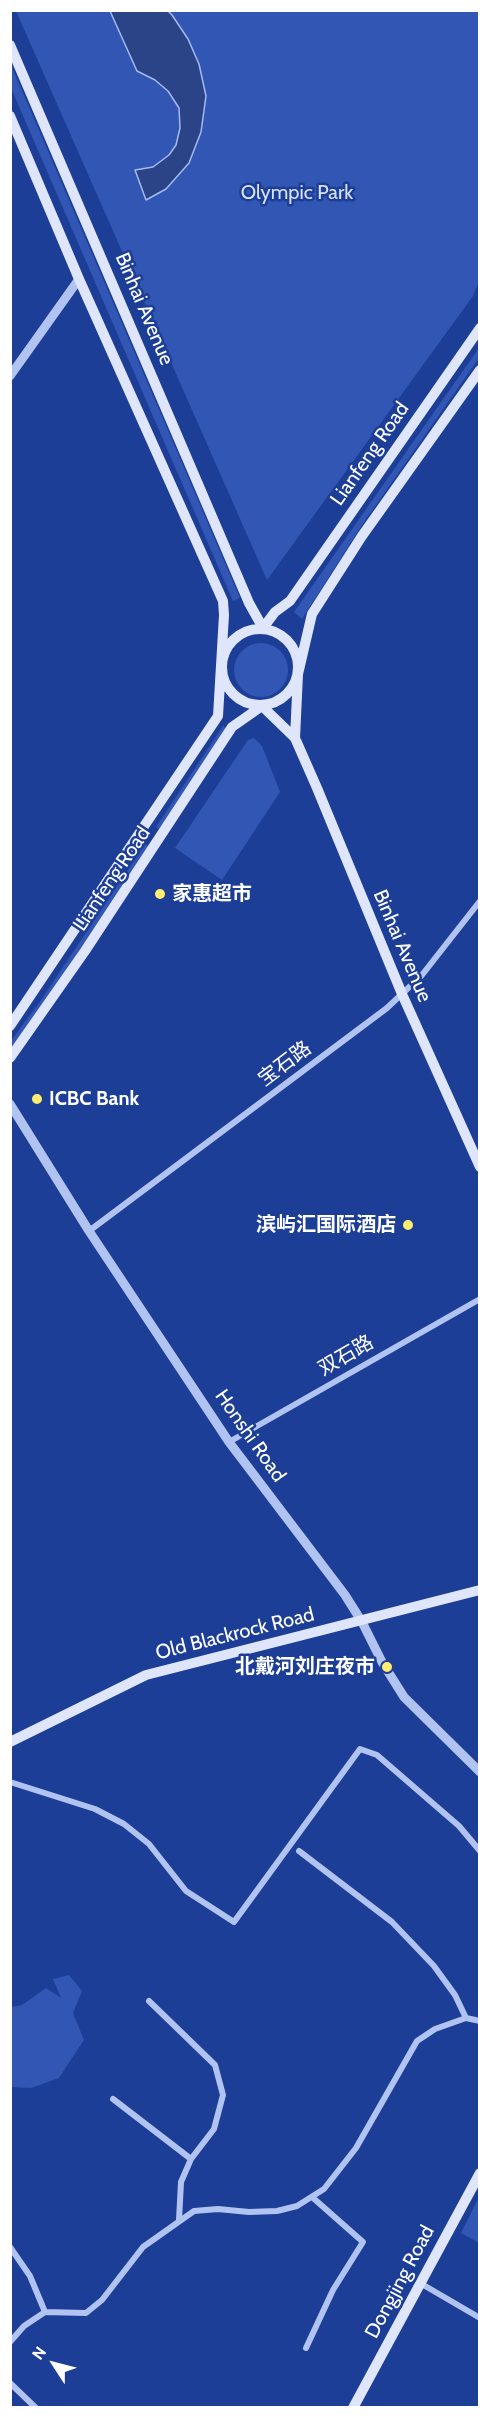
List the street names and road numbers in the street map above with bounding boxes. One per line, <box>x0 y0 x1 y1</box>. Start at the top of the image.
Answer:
street label: Binhai Avenue <box>110 249 178 369</box>
street label: Lianfeng Road <box>326 398 414 510</box>
street label: Lianfeng Road <box>68 822 156 936</box>
street label: Binhai Avenue <box>368 886 436 1006</box>
street label: 宝石路 <box>254 1036 316 1092</box>
street label: 双石路 <box>314 1331 378 1381</box>
street label: Honshi Road <box>209 1385 291 1487</box>
street label: Old Blackrock Road <box>153 1603 317 1665</box>
street label: Dongjing Road <box>360 2221 440 2343</box>

